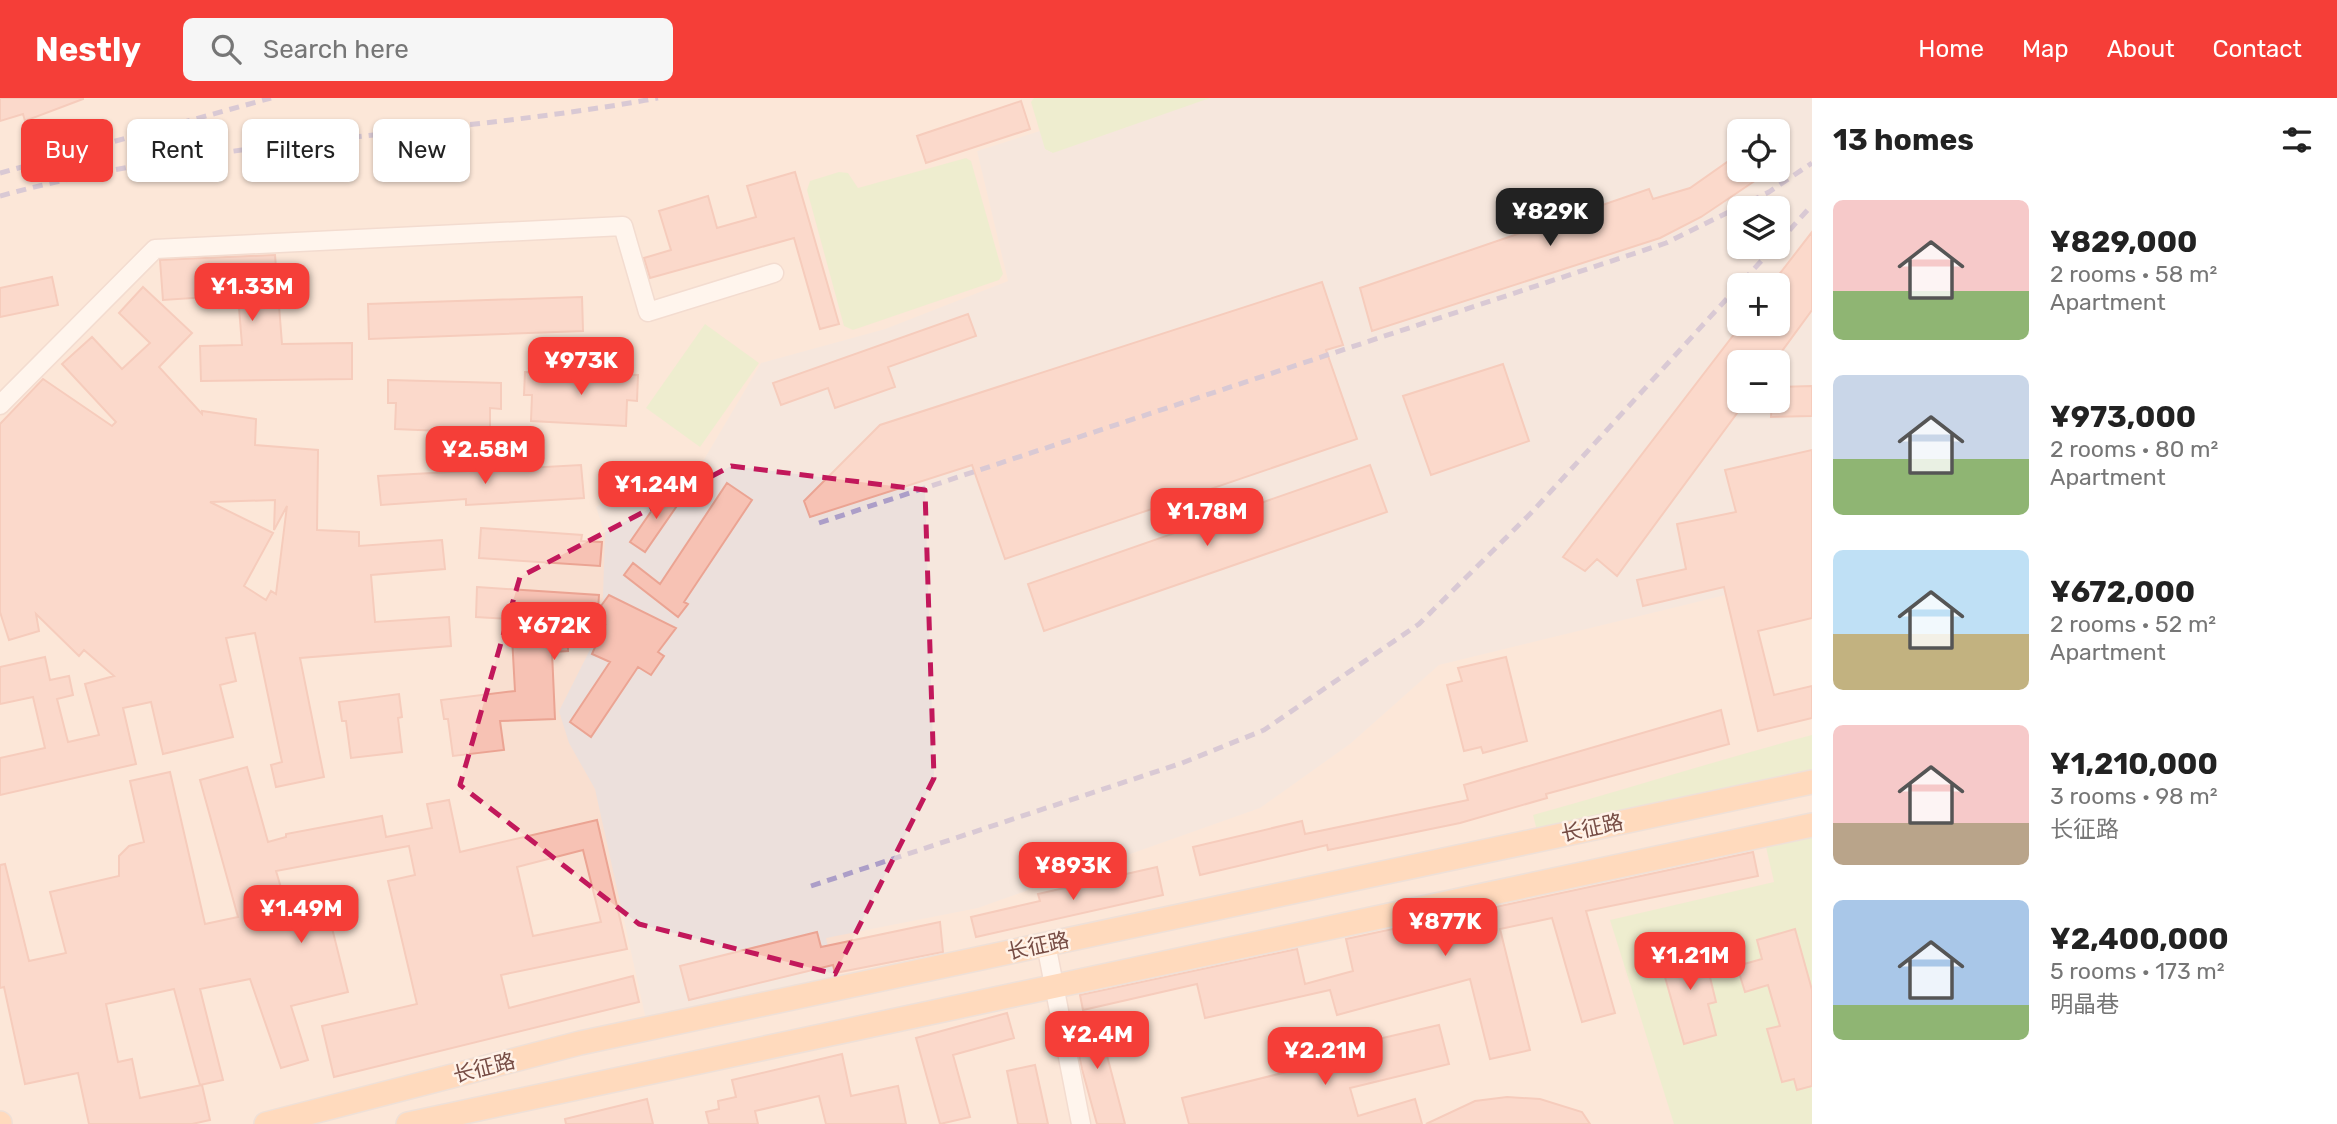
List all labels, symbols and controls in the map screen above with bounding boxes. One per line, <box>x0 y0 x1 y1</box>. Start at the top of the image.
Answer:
search box <box>183 18 673 81</box>
text: Nestly <box>35 30 141 69</box>
icon: search <box>207 30 245 68</box>
text: Search here <box>263 34 409 65</box>
text: Home <box>1918 35 1984 63</box>
text: Map <box>2022 35 2069 63</box>
text: About <box>2107 35 2175 63</box>
text: Contact <box>2213 35 2302 63</box>
chip: Buy <box>21 119 113 182</box>
chip: Rent <box>127 119 228 182</box>
chip: Filters <box>242 119 359 182</box>
chip: New <box>373 119 470 182</box>
map controls <box>1727 119 1790 413</box>
button: locate <box>1727 119 1790 182</box>
icon: filters <box>2278 121 2316 159</box>
text: 13 homes <box>1833 122 1974 158</box>
pin: ¥829K <box>1501 188 1599 248</box>
button: layers <box>1727 196 1790 259</box>
text: ¥829K <box>1512 197 1588 225</box>
text: ¥829,000 <box>2050 224 2198 260</box>
icon: home <box>1889 228 1973 312</box>
text: 2 rooms · 58 m² <box>2050 260 2217 288</box>
pin: ¥1.33M <box>195 264 309 323</box>
text: ¥1.33M <box>210 272 294 300</box>
button: + <box>1727 273 1790 336</box>
text: Apartment <box>2050 288 2166 316</box>
pin: ¥973K <box>532 338 630 397</box>
text: ¥973K <box>544 346 618 374</box>
button: − <box>1727 350 1790 413</box>
text: ¥973,000 <box>2050 399 2196 435</box>
icon: home <box>1889 403 1973 487</box>
pin: ¥2.58M <box>428 426 542 486</box>
text: ¥2.58M <box>442 435 528 463</box>
text: 2 rooms · 80 m² <box>2050 435 2218 463</box>
pin: ¥1.24M <box>599 462 713 521</box>
text: Apartment <box>2050 463 2166 491</box>
text: ¥1.24M <box>614 470 698 498</box>
pin: ¥1.78M <box>1150 489 1264 548</box>
text: ¥1.78M <box>1167 497 1247 525</box>
text: ¥672,000 <box>2050 574 2195 610</box>
icon: home <box>1889 578 1973 662</box>
pin: ¥672K <box>505 602 603 662</box>
text: 2 rooms · 52 m² <box>2050 610 2216 638</box>
text: ¥672K <box>517 611 591 639</box>
text: Apartment <box>2050 638 2166 666</box>
text: ¥1,210,000 <box>2050 746 2218 782</box>
icon: home <box>1889 753 1973 837</box>
text: 3 rooms · 98 m² <box>2050 782 2218 810</box>
street label: 长征路 <box>1558 809 1625 846</box>
text: 长征路 <box>2050 815 2119 843</box>
pin: ¥893K <box>1024 842 1122 902</box>
text: ¥893K <box>1035 851 1111 879</box>
pin: ¥1.49M <box>244 886 358 945</box>
text: ¥1.49M <box>259 894 343 922</box>
pin: ¥877K <box>1396 898 1494 958</box>
text: ¥877K <box>1408 907 1482 935</box>
text: ¥2,400,000 <box>2050 921 2229 957</box>
street label: 长征路 <box>1004 927 1071 964</box>
icon: home <box>1889 928 1973 1012</box>
pin: ¥1.21M <box>1633 932 1747 992</box>
text: ¥1.21M <box>1650 941 1730 969</box>
text: 5 rooms · 173 m² <box>2050 957 2225 985</box>
text: 明晶巷 <box>2050 990 2119 1018</box>
pin: ¥2.4M <box>1048 1012 1146 1071</box>
text: ¥2.4M <box>1061 1020 1133 1048</box>
pin: ¥2.21M <box>1268 1028 1382 1087</box>
text: ¥2.21M <box>1284 1036 1366 1064</box>
street label: 长征路 <box>450 1048 517 1087</box>

